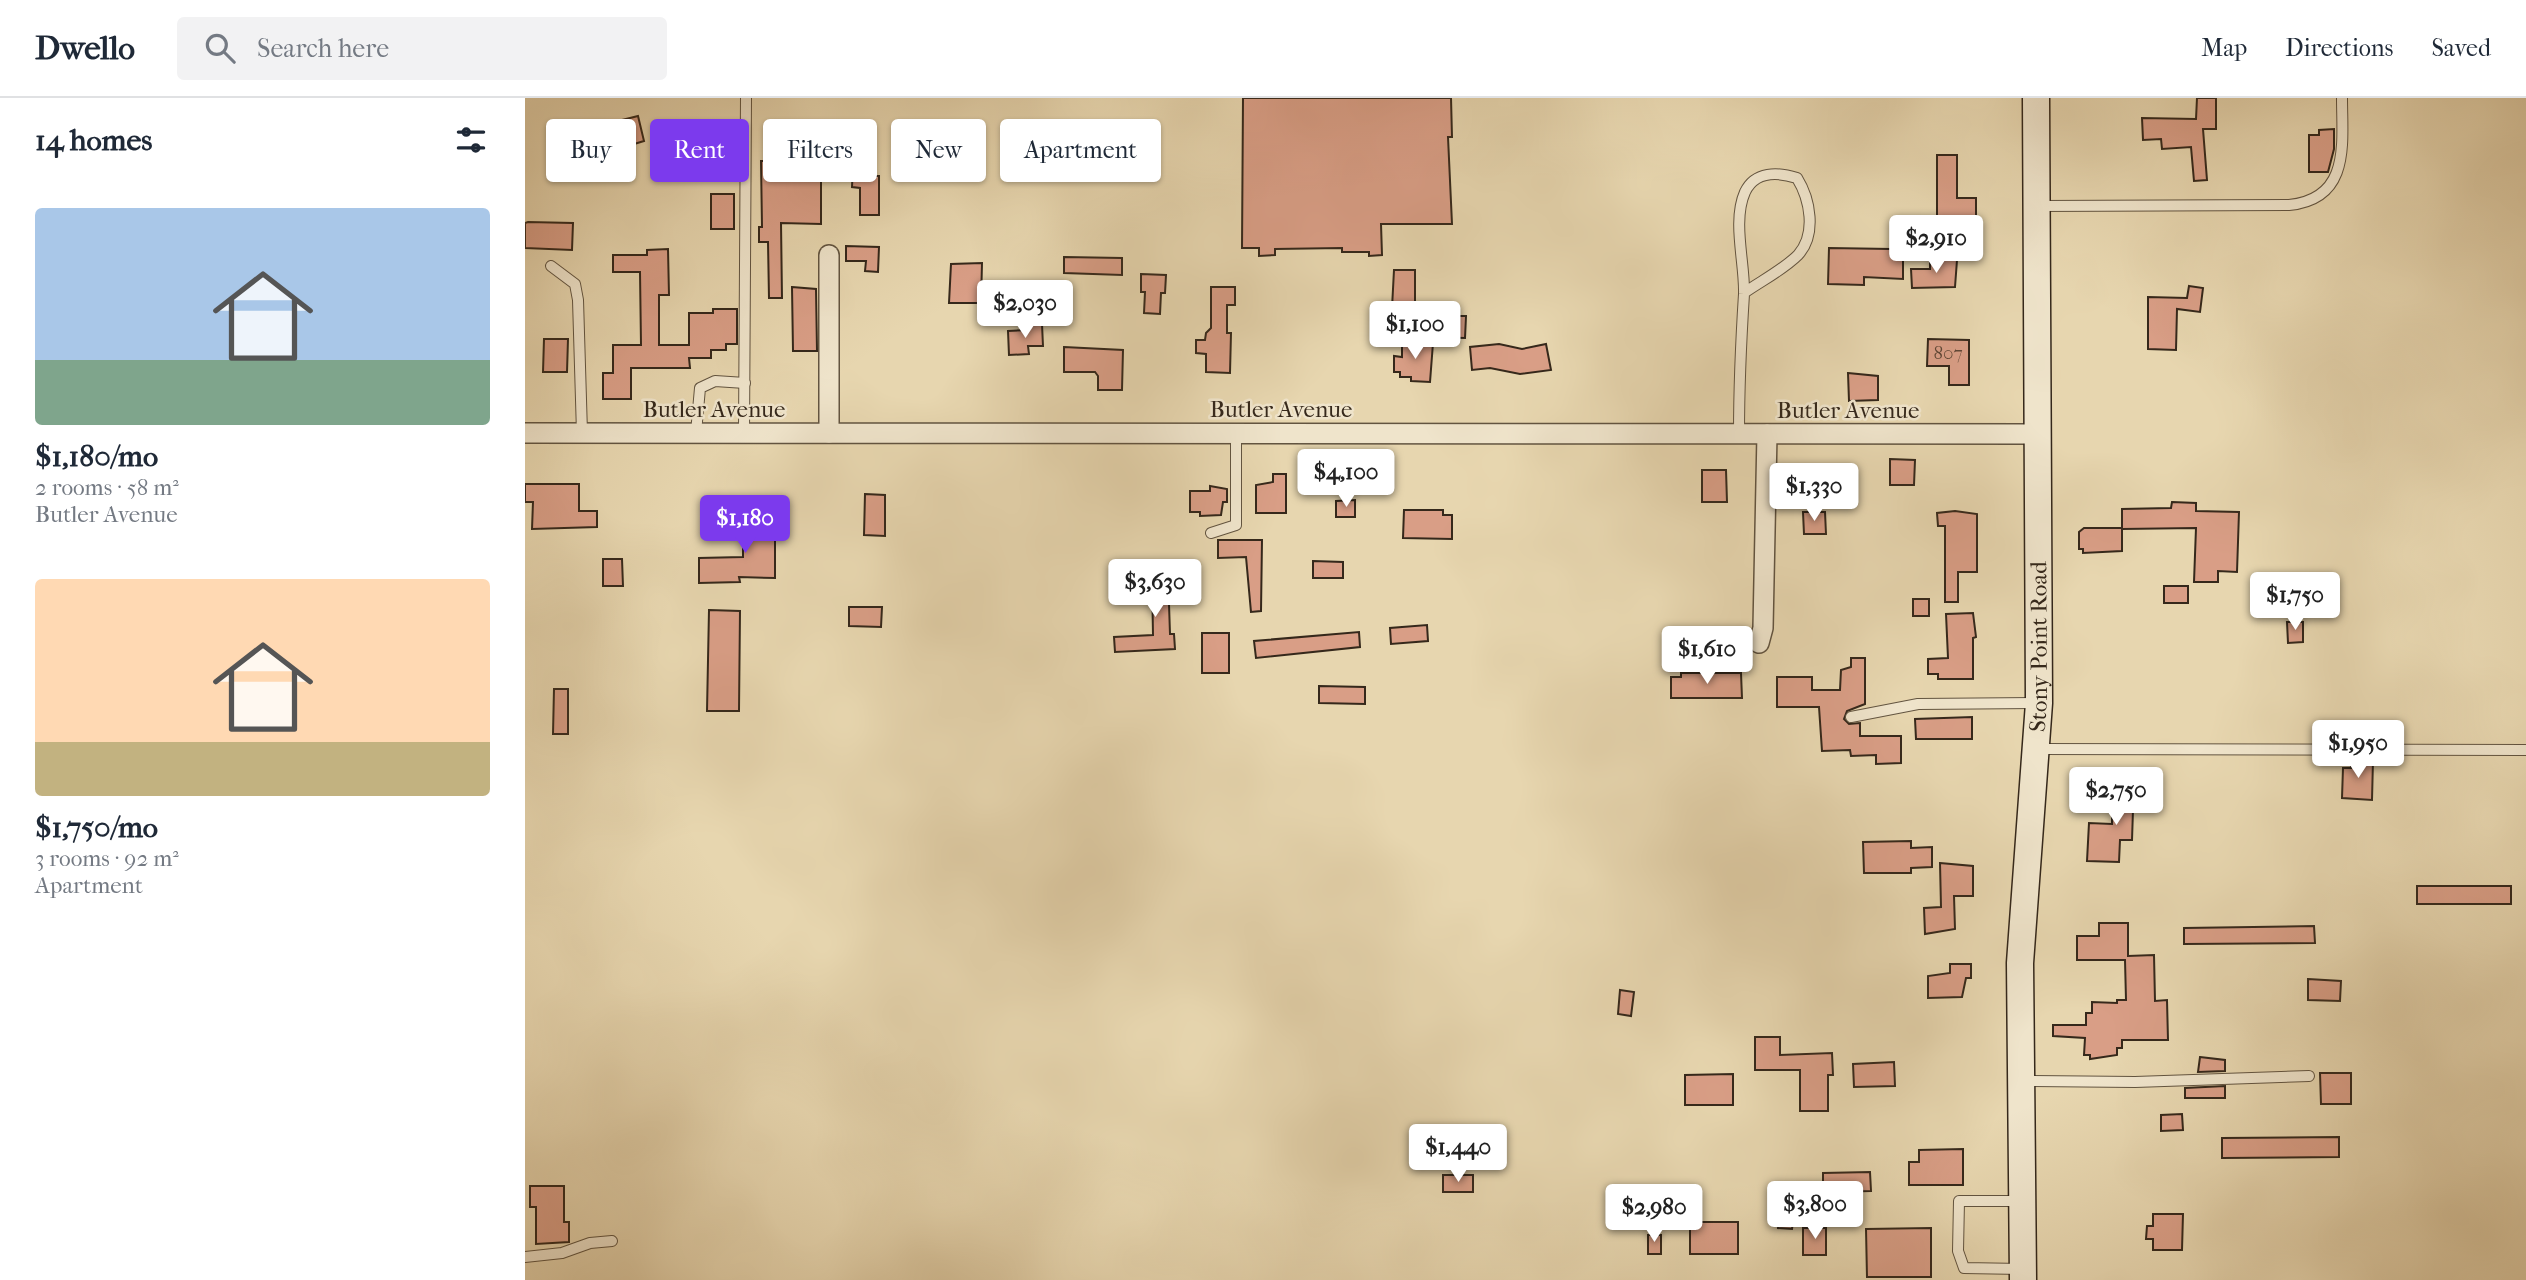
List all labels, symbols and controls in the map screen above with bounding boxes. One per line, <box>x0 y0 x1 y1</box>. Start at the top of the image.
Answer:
search box <box>177 17 667 80</box>
text: Dwello <box>35 29 135 68</box>
icon: search <box>201 29 239 67</box>
text: Search here <box>257 33 389 64</box>
text: Map <box>2201 34 2247 62</box>
text: Directions <box>2285 34 2393 62</box>
text: Saved <box>2431 34 2491 62</box>
chip: Buy <box>546 119 636 182</box>
chip: Rent <box>650 119 749 182</box>
chip: Filters <box>763 119 877 182</box>
chip: New <box>891 119 986 182</box>
chip: Apartment <box>1000 119 1161 182</box>
icon: filters <box>452 121 490 159</box>
text: 14 homes <box>35 123 152 158</box>
pin: $2,910 <box>1879 216 1993 275</box>
text: $2,910 <box>1905 224 1967 251</box>
icon: home <box>200 253 326 379</box>
pin: $2,030 <box>968 280 1082 340</box>
text: $2,030 <box>993 289 1057 316</box>
pin: $1,100 <box>1358 302 1472 361</box>
text: $1,100 <box>1385 310 1445 337</box>
house number: 807 <box>1933 342 1963 364</box>
street label: Butler Avenue <box>643 396 785 423</box>
street label: Butler Avenue <box>1210 396 1352 423</box>
street label: Butler Avenue <box>1777 397 1919 424</box>
text: $1,180/mo <box>35 439 158 474</box>
pin: $4,100 <box>1289 450 1403 509</box>
text: $4,100 <box>1313 458 1379 485</box>
pin: $1,330 <box>1757 464 1871 523</box>
text: $1,330 <box>1785 472 1843 499</box>
text: 2 rooms · 58 m² <box>35 474 179 501</box>
pin: $1,180 <box>688 496 802 555</box>
text: Butler Avenue <box>35 501 178 528</box>
text: $1,180 <box>716 504 774 531</box>
pin: $3,630 <box>1098 560 1212 619</box>
street label: Stony Point Road <box>2023 561 2053 733</box>
text: $3,630 <box>1124 568 1186 595</box>
pin: $1,750 <box>2238 573 2352 632</box>
text: $1,750 <box>2266 581 2324 608</box>
icon: home <box>200 624 326 750</box>
pin: $1,610 <box>1650 626 1764 686</box>
text: $1,610 <box>1678 635 1736 662</box>
pin: $1,950 <box>2301 720 2415 780</box>
text: $1,950 <box>2328 729 2388 756</box>
pin: $2,750 <box>2059 768 2173 827</box>
text: $2,750 <box>2085 776 2147 803</box>
text: $1,750/mo <box>35 810 158 845</box>
text: 3 rooms · 92 m² <box>35 845 179 872</box>
text: Apartment <box>35 872 143 899</box>
pin: $1,440 <box>1401 1124 1515 1184</box>
text: $1,440 <box>1425 1133 1491 1160</box>
pin: $3,800 <box>1758 1182 1872 1241</box>
pin: $2,980 <box>1597 1184 1711 1244</box>
text: $3,800 <box>1783 1190 1847 1217</box>
text: $2,980 <box>1621 1193 1687 1220</box>

